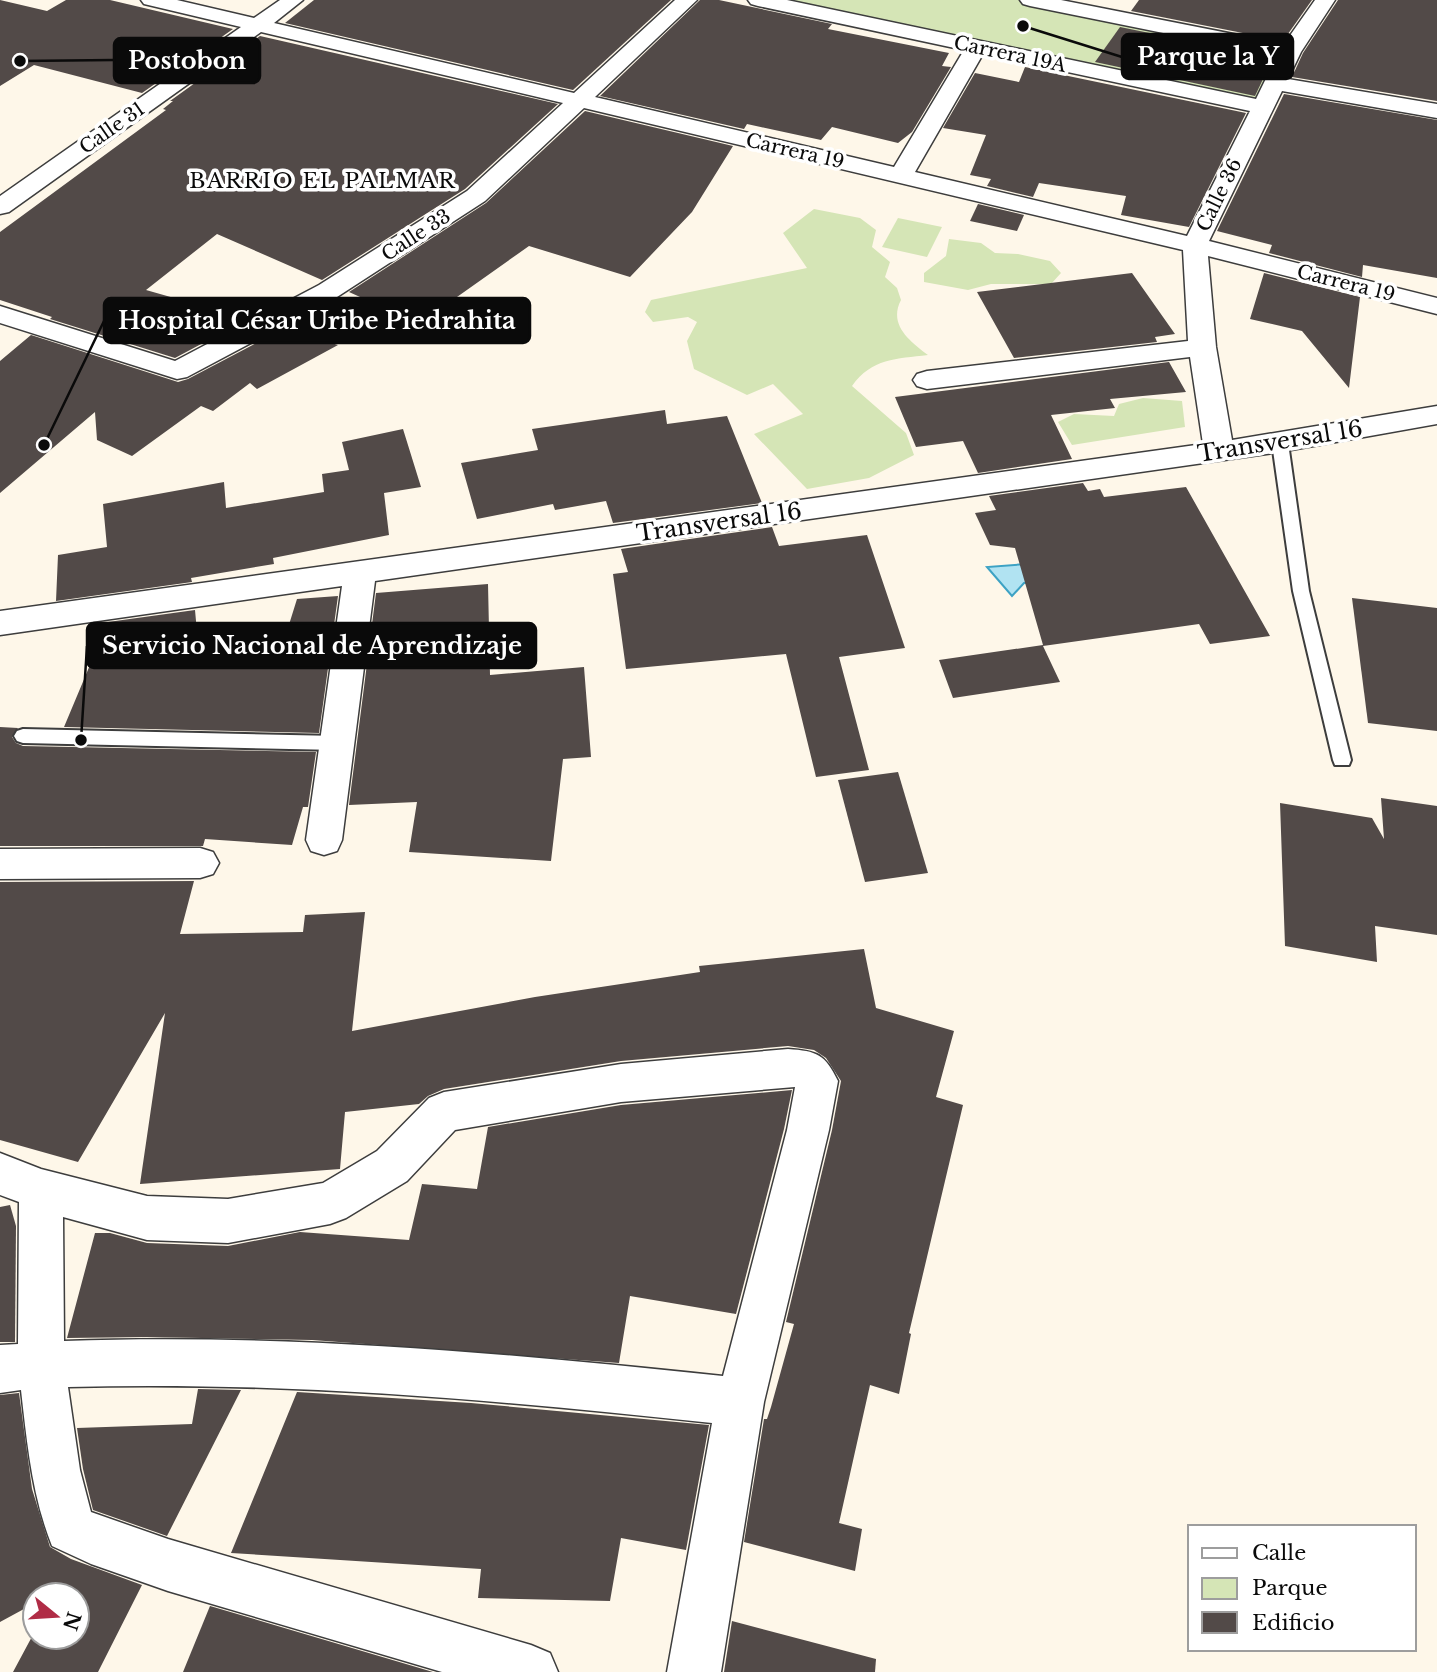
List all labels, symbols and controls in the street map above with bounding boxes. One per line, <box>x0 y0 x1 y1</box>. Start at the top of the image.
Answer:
street label: Carrera 19A <box>952 31 1069 77</box>
callout: Parque la Y <box>1122 34 1293 79</box>
callout: Postobon <box>114 38 260 83</box>
text: Parque la Y <box>1137 42 1280 71</box>
text: Postobon <box>128 46 247 75</box>
street label: Calle 31 <box>75 97 149 159</box>
street label: Carrera 19 <box>744 129 846 173</box>
street label: Calle 36 <box>1191 155 1247 235</box>
district label: BARRIO EL PALMAR <box>189 168 457 194</box>
street label: Calle 33 <box>377 204 455 266</box>
street label: Carrera 19 <box>1295 260 1397 306</box>
callout: Hospital César Uribe Piedrahita <box>104 298 530 343</box>
text: Hospital César Uribe Piedrahita <box>118 306 516 335</box>
street label: Transversal 16 <box>1196 414 1364 468</box>
street label: Transversal 16 <box>635 497 803 547</box>
callout: Servicio Nacional de Aprendizaje <box>87 623 536 668</box>
text: Servicio Nacional de Aprendizaje <box>102 631 522 660</box>
legend <box>1188 1525 1416 1651</box>
text: Calle <box>1252 1540 1306 1566</box>
text: Parque <box>1252 1575 1327 1601</box>
north arrow <box>21 1581 91 1651</box>
text: N <box>58 1609 85 1633</box>
text: Edificio <box>1252 1610 1334 1636</box>

